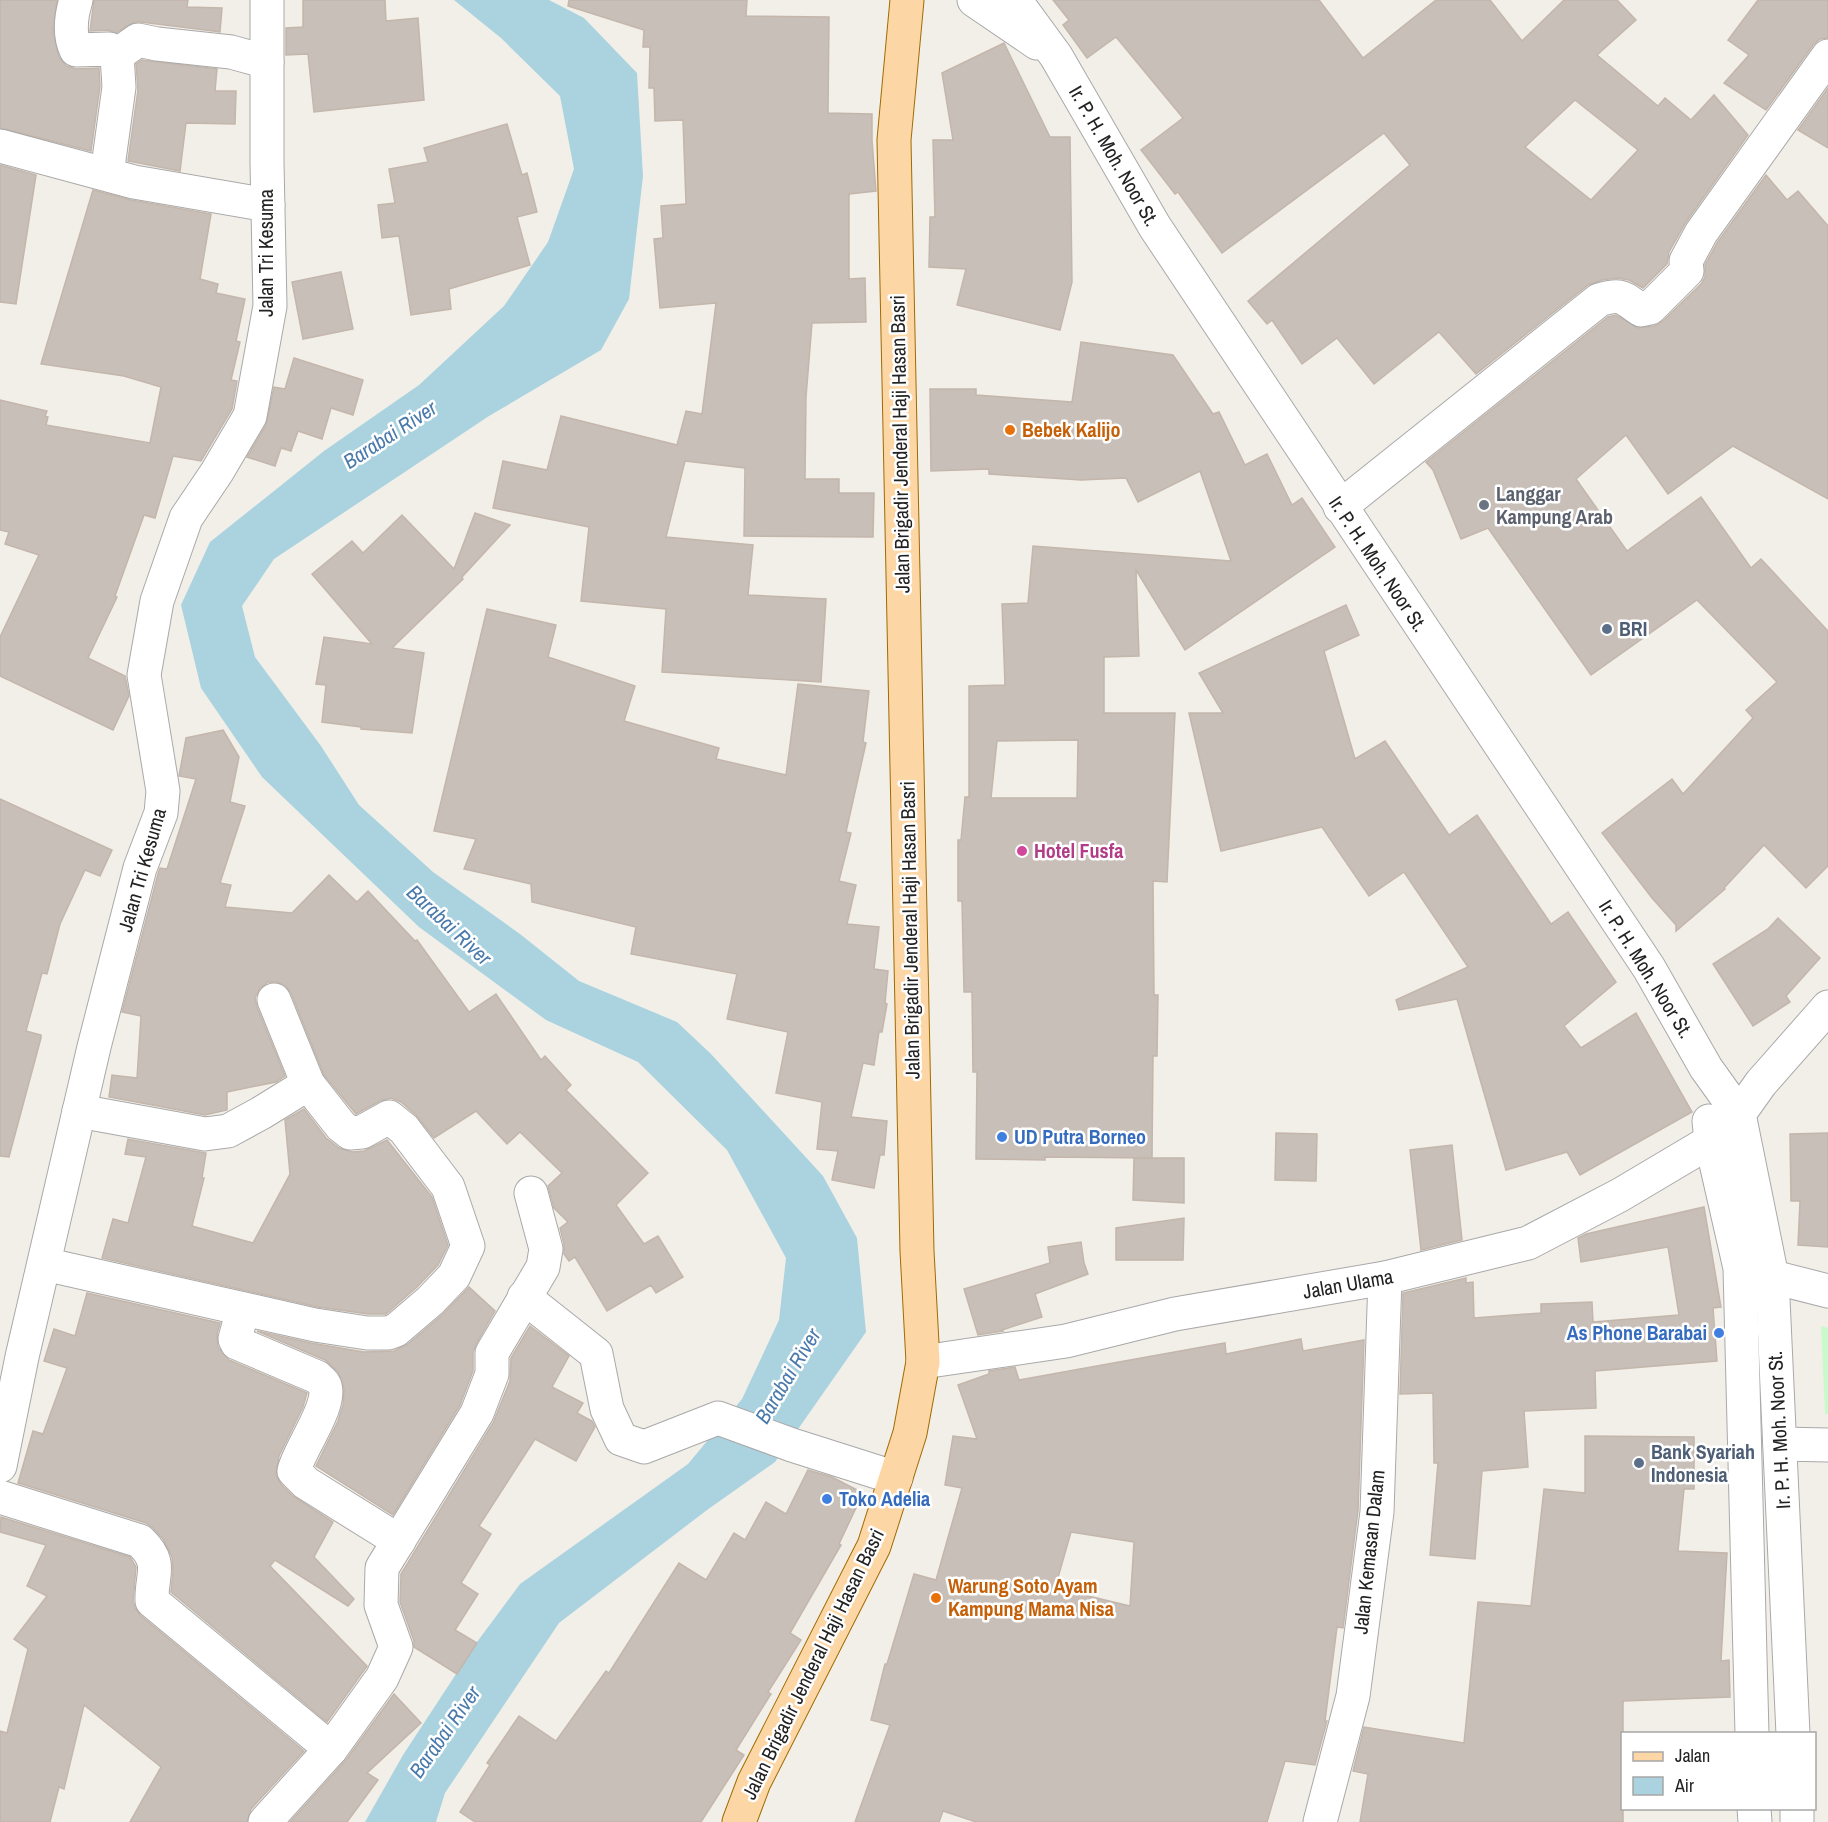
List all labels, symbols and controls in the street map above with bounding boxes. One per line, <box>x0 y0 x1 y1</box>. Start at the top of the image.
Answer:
street label: Ir. P. H. Moh. Noor St. <box>1063 80 1166 231</box>
street label: Jalan Tri Kesuma <box>252 189 279 317</box>
street label: Jalan Brigadir Jenderal Haji Hasan Basri <box>883 295 916 593</box>
water label: Barabai River <box>337 393 443 476</box>
place label: Bebek Kalijo <box>1022 416 1120 443</box>
marker: Bebek Kalijo <box>1003 423 1017 437</box>
place label: Langgar Kampung Arab <box>1496 480 1613 530</box>
street label: Ir. P. H. Moh. Noor St. <box>1323 491 1434 637</box>
marker: Langgar Kampung Arab <box>1477 498 1491 512</box>
place label: BRI <box>1619 615 1647 642</box>
marker: BRI <box>1600 622 1614 636</box>
street label: Jalan Brigadir Jenderal Haji Hasan Basri <box>893 781 926 1079</box>
street label: Jalan Tri Kesuma <box>111 805 172 935</box>
place label: Hotel Fusfa <box>1034 837 1123 864</box>
marker: Hotel Fusfa <box>1015 844 1029 858</box>
water label: Barabai River <box>401 878 499 972</box>
street label: Ir. P. H. Moh. Noor St. <box>1593 894 1700 1043</box>
place label: UD Putra Borneo <box>1014 1123 1146 1150</box>
marker: UD Putra Borneo <box>995 1130 1009 1144</box>
street label: Jalan Ulama <box>1301 1262 1395 1305</box>
place label: As Phone Barabai <box>1567 1319 1707 1346</box>
water label: Barabai River <box>748 1322 828 1429</box>
marker: As Phone Barabai <box>1712 1326 1726 1340</box>
street label: Ir. P. H. Moh. Noor St. <box>1761 1350 1796 1510</box>
place label: Bank Syariah Indonesia <box>1651 1438 1755 1488</box>
marker: Bank Syariah Indonesia <box>1632 1456 1646 1470</box>
street label: Jalan Kemasan Dalam <box>1346 1468 1391 1635</box>
place label: Toko Adelia <box>839 1485 930 1512</box>
marker: Toko Adelia <box>820 1492 834 1506</box>
street label: Jalan Brigadir Jenderal Haji Hasan Basri <box>735 1524 890 1804</box>
place label: Warung Soto Ayam Kampung Mama Nisa <box>948 1572 1114 1622</box>
marker: Warung Soto Ayam Kampung Mama Nisa <box>929 1591 943 1605</box>
water label: Barabai River <box>402 1679 488 1784</box>
legend <box>1621 1732 1816 1810</box>
text: Jalan <box>1675 1743 1710 1768</box>
text: Air <box>1674 1773 1694 1798</box>

